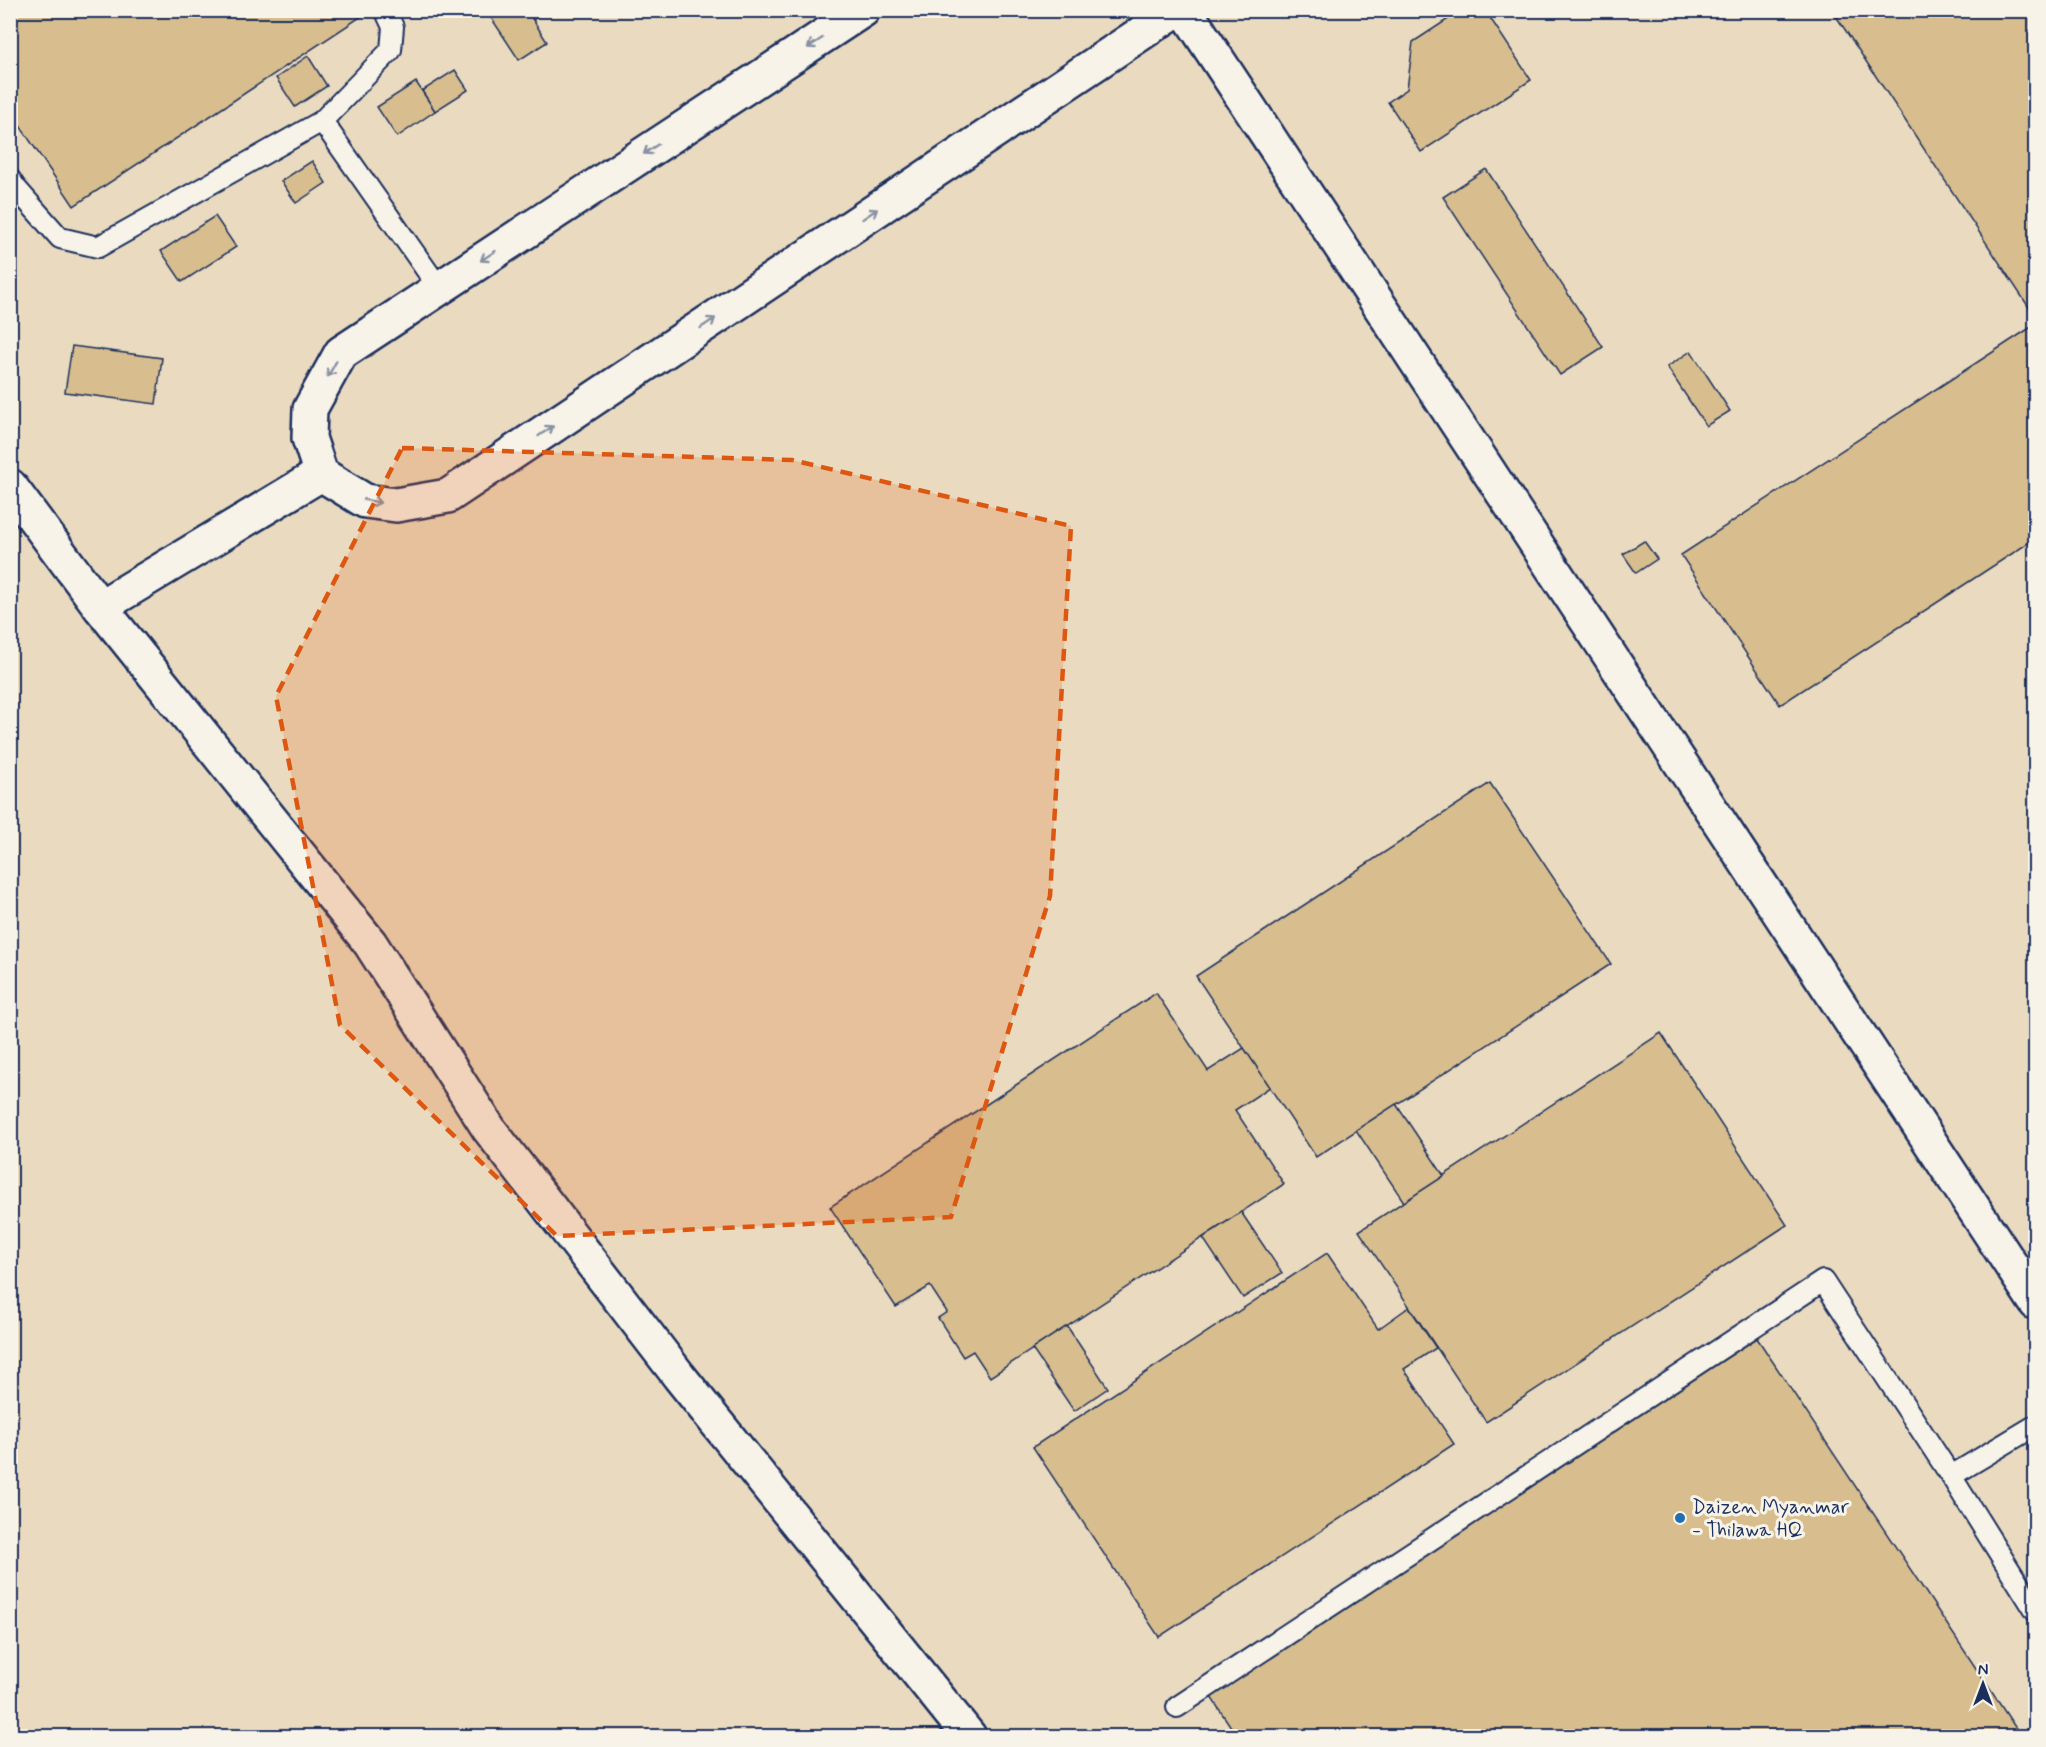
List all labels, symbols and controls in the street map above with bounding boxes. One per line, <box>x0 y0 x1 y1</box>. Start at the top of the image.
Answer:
one-way arrow <box>806 36 823 49</box>
one-way arrow <box>643 143 660 156</box>
one-way arrow <box>862 208 879 221</box>
one-way arrow <box>480 250 497 262</box>
one-way arrow <box>699 316 716 328</box>
one-way arrow <box>326 360 338 377</box>
one-way arrow <box>537 425 554 437</box>
one-way arrow <box>362 496 381 507</box>
place label: Daizen Myanmar - Thilawa HQ <box>1692 1494 1850 1544</box>
marker: Daizen Myanmar - Thilawa HQ <box>1673 1511 1687 1525</box>
north arrow <box>1953 1654 2013 1714</box>
text: N <box>1978 1660 1988 1681</box>

